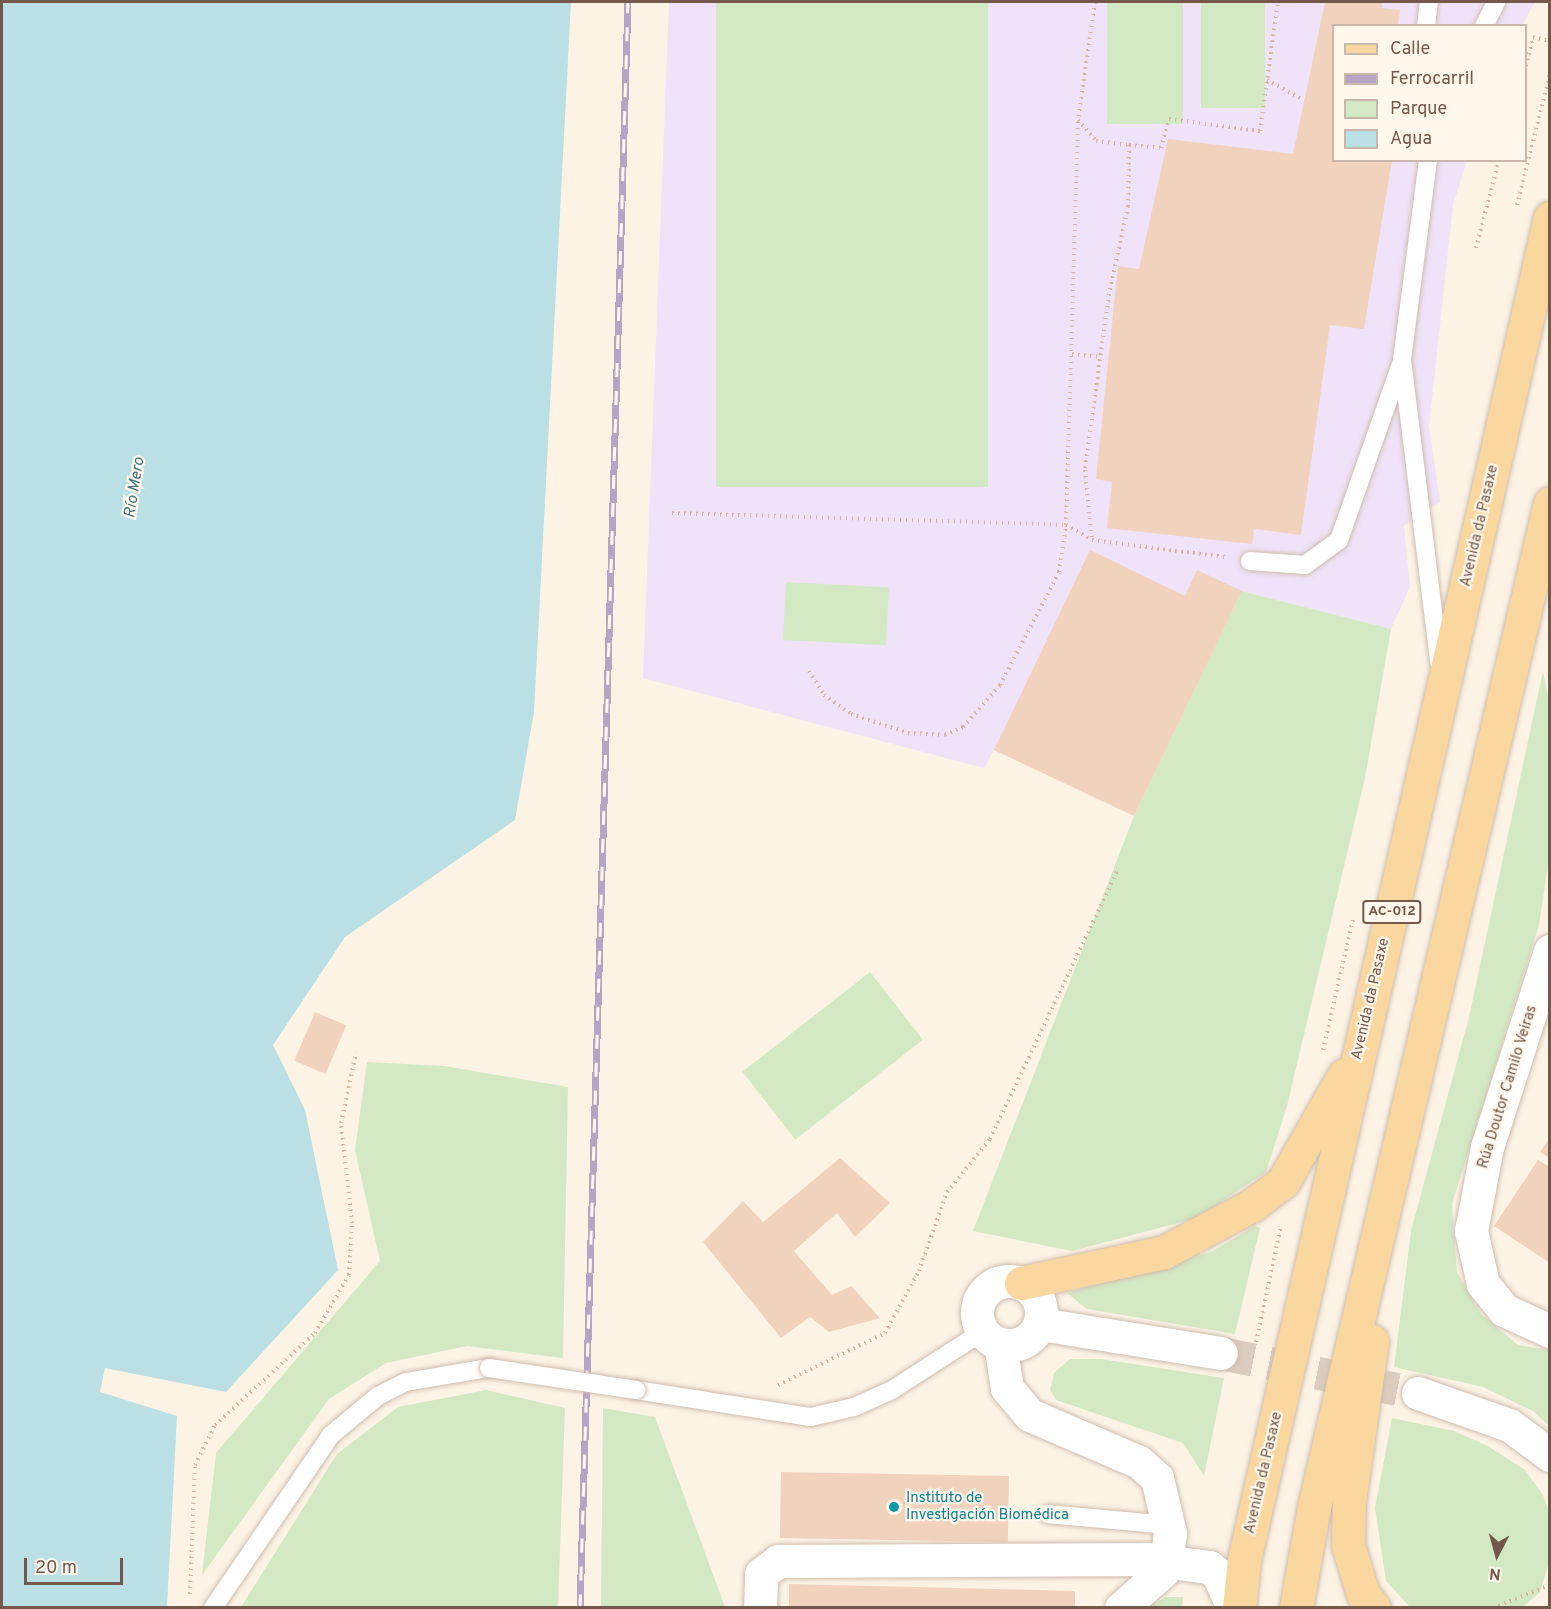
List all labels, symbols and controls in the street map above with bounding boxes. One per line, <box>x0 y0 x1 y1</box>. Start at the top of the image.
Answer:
legend <box>1332 24 1527 162</box>
text: Calle <box>1390 38 1430 61</box>
text: Ferrocarril <box>1390 68 1474 91</box>
text: Parque <box>1390 98 1447 121</box>
text: Agua <box>1390 128 1432 151</box>
water label: Río Mero <box>121 456 149 520</box>
street label: Avenida da Pasaxe <box>1457 463 1503 589</box>
road number: AC-012 <box>1362 901 1422 923</box>
street label: Avenida da Pasaxe <box>1348 936 1394 1062</box>
street label: Rúa Doutor Camilo Veiras <box>1474 1003 1542 1171</box>
street label: Avenida da Pasaxe <box>1241 1410 1287 1536</box>
place label: Instituto de Investigación Biomédica <box>906 1489 1069 1524</box>
marker: Instituto de Investigación Biomédica <box>887 1500 901 1514</box>
north arrow <box>1467 1525 1527 1585</box>
scale bar <box>27 1546 126 1584</box>
text: 20 m <box>35 1557 77 1580</box>
text: N <box>1488 1562 1502 1583</box>

